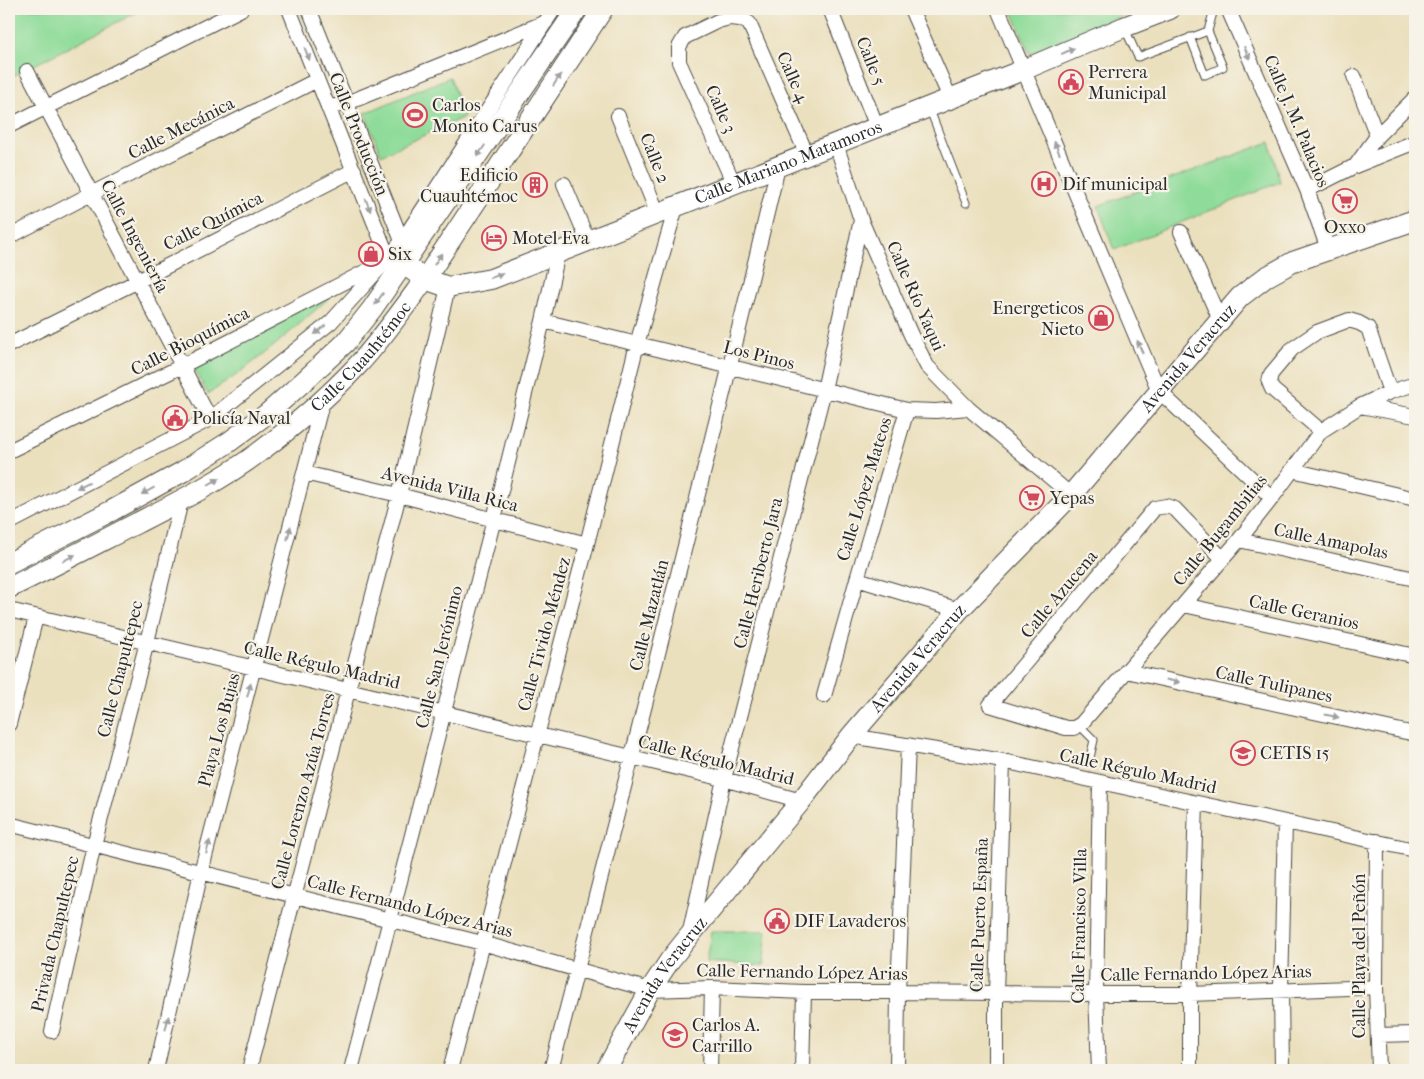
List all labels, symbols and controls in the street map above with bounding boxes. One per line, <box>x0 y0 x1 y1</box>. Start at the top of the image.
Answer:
street label: Calle 5 <box>851 34 890 89</box>
one-way arrow <box>1061 46 1075 54</box>
one-way arrow <box>1244 46 1252 60</box>
one-way arrow <box>303 47 311 62</box>
street label: Calle 4 <box>772 48 813 106</box>
street label: Calle J. M. Palacios <box>1259 52 1334 191</box>
place label: Perrera Municipal <box>1088 62 1166 104</box>
public building icon: Perrera Municipal <box>1058 69 1084 95</box>
street label: Calle Producción <box>324 70 393 199</box>
one-way arrow <box>552 73 561 86</box>
street label: Calle 3 <box>701 82 740 137</box>
street label: Calle Mecánica <box>125 92 238 164</box>
place label: Carlos Monito Carus <box>432 95 538 137</box>
sports icon: Carlos Monito Carus <box>402 102 428 128</box>
street label: Calle Mariano Matamoros <box>692 116 885 209</box>
street label: Calle 2 <box>635 130 674 186</box>
one-way arrow <box>1052 141 1060 156</box>
one-way arrow <box>476 144 486 157</box>
place label: Edificio Cuauhtémoc <box>420 165 518 207</box>
hospital icon: Dif municipal <box>1031 171 1057 197</box>
building icon: Edificio Cuauhtémoc <box>522 172 548 198</box>
place label: Dif municipal <box>1062 174 1168 195</box>
street label: Calle Ingeniería <box>96 176 173 297</box>
street label: Calle Química <box>160 187 267 256</box>
supermarket icon: Oxxo <box>1332 188 1358 214</box>
one-way arrow <box>364 198 372 213</box>
place label: Oxxo <box>1324 217 1366 238</box>
hotel icon: Motel Eva <box>481 225 507 251</box>
place label: Motel Eva <box>512 228 590 249</box>
street label: Calle Río Yaqui <box>882 238 949 355</box>
shop icon: Six <box>358 241 384 267</box>
place label: Six <box>388 244 413 265</box>
one-way arrow <box>433 252 443 266</box>
one-way arrow <box>489 272 504 280</box>
one-way arrow <box>374 292 384 306</box>
street label: Calle Cuauhtémoc <box>307 298 416 417</box>
place label: Energeticos Nieto <box>992 298 1084 340</box>
street label: Avenida Veracruz <box>1136 300 1240 418</box>
street label: Calle Bioquímica <box>127 302 254 380</box>
shop icon: Energeticos Nieto <box>1088 305 1114 331</box>
one-way arrow <box>314 325 327 336</box>
street label: Los Pinos <box>721 336 797 375</box>
one-way arrow <box>1136 339 1144 354</box>
public building icon: Policía Naval <box>162 405 188 431</box>
place label: Policía Naval <box>192 408 290 429</box>
street label: Calle López Mateos <box>833 414 896 564</box>
street label: Avenida Villa Rica <box>378 462 521 517</box>
street label: Calle Bugambilias <box>1169 470 1272 590</box>
one-way arrow <box>207 478 220 487</box>
one-way arrow <box>76 481 90 489</box>
supermarket icon: Yepas <box>1019 485 1045 511</box>
one-way arrow <box>142 486 155 495</box>
place label: Yepas <box>1049 488 1095 509</box>
street label: Calle Heriberto Jara <box>730 495 788 651</box>
street label: Calle Amapolas <box>1272 519 1390 564</box>
one-way arrow <box>285 525 293 540</box>
street label: Calle Azucena <box>1016 546 1103 643</box>
one-way arrow <box>62 554 76 562</box>
street label: Calle Tivido Méndez <box>514 555 575 714</box>
street label: Calle Mazatlán <box>625 557 674 673</box>
street label: Calle San Jerónimo <box>412 583 467 731</box>
street label: Calle Geranios <box>1247 591 1361 634</box>
street label: Calle Chapultepec <box>93 598 148 740</box>
street label: Avenida Veracruz <box>865 600 970 718</box>
street label: Calle Régulo Madrid <box>242 637 402 694</box>
street label: Calle Tulipanes <box>1213 662 1335 707</box>
street label: Playa Los Bujas <box>194 670 245 790</box>
one-way arrow <box>1166 677 1181 685</box>
one-way arrow <box>245 683 253 698</box>
street label: Calle Lorenzo Azúa Torres <box>267 690 340 892</box>
one-way arrow <box>1324 712 1339 720</box>
street label: Calle Régulo Madrid <box>636 731 796 790</box>
school or university icon: CETIS 15 <box>1230 740 1256 766</box>
place label: CETIS 15 <box>1260 743 1330 764</box>
street label: Calle Régulo Madrid <box>1057 745 1218 798</box>
street label: Calle Puerto España <box>966 837 993 993</box>
one-way arrow <box>204 840 212 855</box>
street label: Calle Francisco Villa <box>1068 848 1091 1004</box>
street label: Privada Chapultepec <box>27 854 84 1014</box>
street label: Calle Fernando López Arias <box>305 871 515 942</box>
street label: Calle Playa del Peñón <box>1349 873 1370 1039</box>
public building icon: DIF Lavaderos <box>764 908 790 934</box>
place label: DIF Lavaderos <box>794 911 906 932</box>
street label: Avenida Veracruz <box>618 913 712 1038</box>
street label: Calle Fernando López Arias <box>696 960 908 985</box>
street label: Calle Fernando López Arias <box>1100 961 1312 986</box>
one-way arrow <box>163 1015 171 1030</box>
place label: Carlos A. Carrillo <box>692 1015 760 1057</box>
school or university icon: Carlos A. Carrillo <box>662 1022 688 1048</box>

